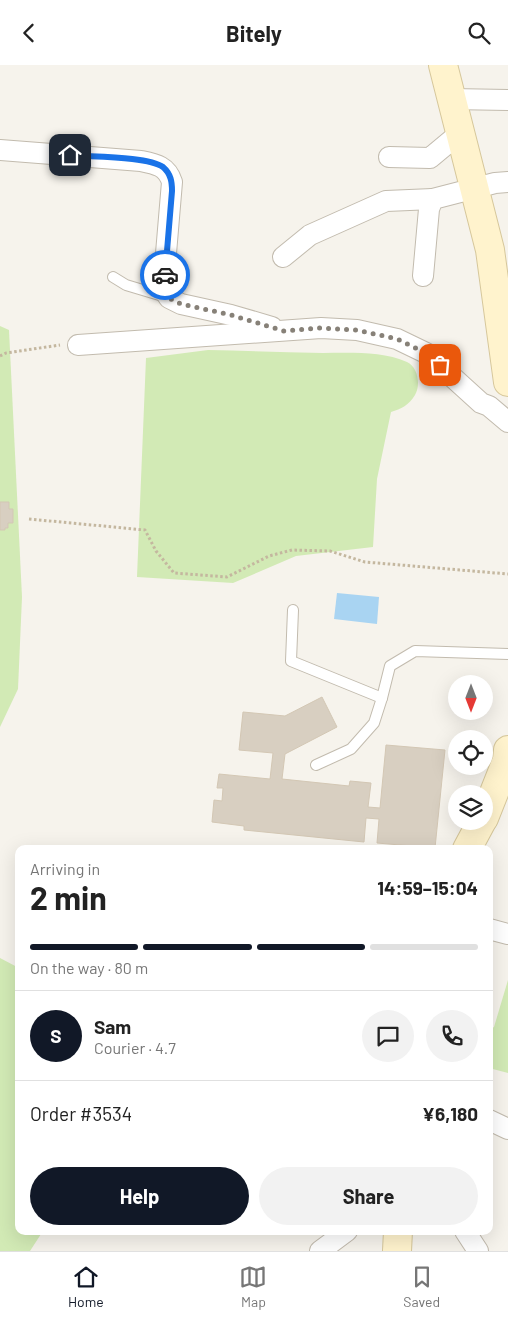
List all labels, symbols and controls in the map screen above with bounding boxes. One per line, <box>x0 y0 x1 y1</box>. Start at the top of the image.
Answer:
icon: back <box>15 19 43 47</box>
icon: search <box>465 19 493 47</box>
text: Bitely <box>226 20 282 46</box>
pin <box>49 134 91 176</box>
icon: home <box>56 141 84 169</box>
courier <box>140 250 190 300</box>
icon: car <box>151 261 179 289</box>
pin <box>419 344 461 386</box>
icon: bag <box>426 351 454 379</box>
north arrow <box>448 675 492 720</box>
map controls <box>448 675 493 830</box>
button: locate <box>448 730 493 775</box>
button: layers <box>448 785 493 830</box>
text: Arriving in <box>30 859 100 878</box>
text: 14:59–15:04 <box>377 876 478 899</box>
text: 2 min <box>30 878 107 916</box>
text: On the way · 80 m <box>30 958 148 977</box>
button: chat <box>362 1010 414 1062</box>
button: phone <box>426 1010 478 1062</box>
text: Sam <box>94 1015 131 1038</box>
text: S <box>50 1024 62 1047</box>
text: Courier · 4.7 <box>94 1038 176 1057</box>
text: Order #3534 <box>30 1102 132 1125</box>
text: ¥6,180 <box>422 1102 478 1125</box>
button: Help <box>30 1167 249 1225</box>
button: Share <box>259 1167 478 1225</box>
tab: Home <box>68 1263 104 1310</box>
tab: Map <box>239 1263 267 1310</box>
tab: Saved <box>403 1263 440 1310</box>

